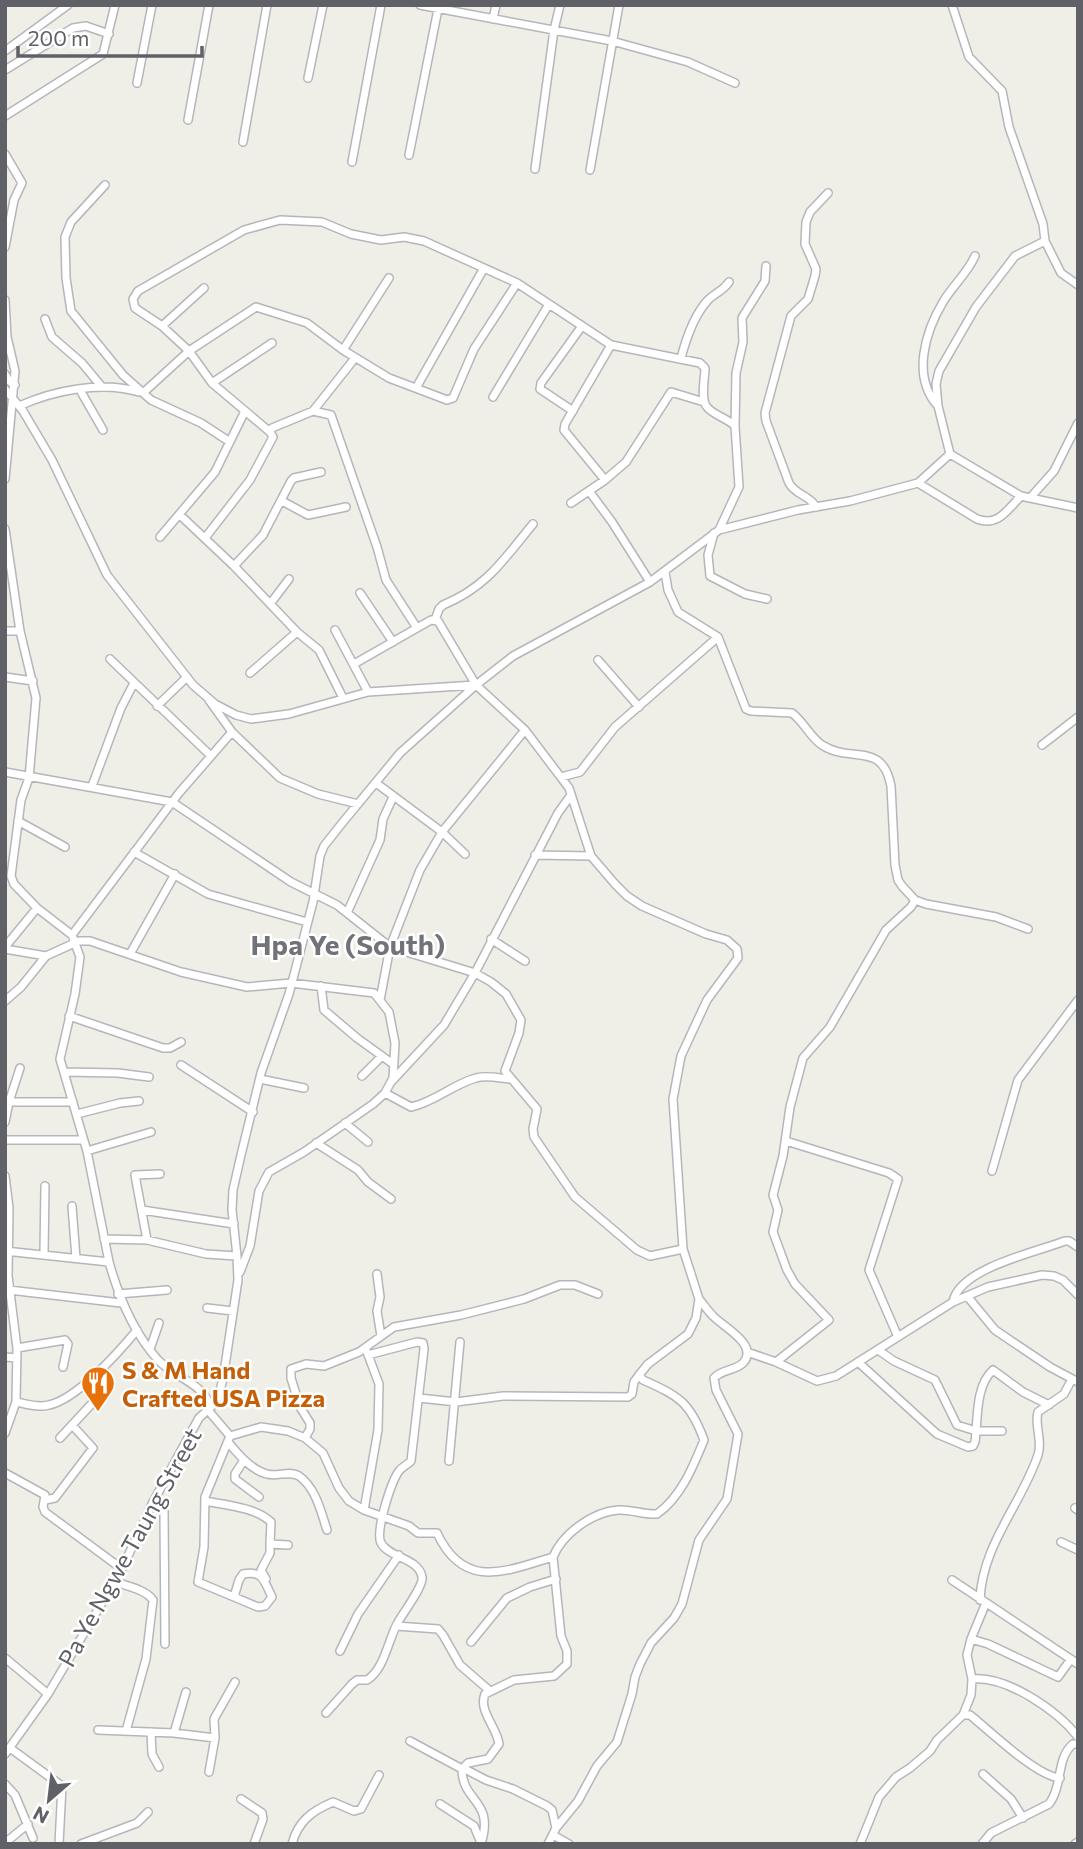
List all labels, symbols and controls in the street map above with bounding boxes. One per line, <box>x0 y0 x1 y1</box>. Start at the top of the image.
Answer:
scale bar <box>18 14 201 58</box>
text: 200 m <box>28 25 89 50</box>
district label: Hpa Ye (South) <box>251 927 445 961</box>
place label: S & M Hand Crafted USA Pizza <box>122 1355 325 1412</box>
restaurant icon: S & M Hand Crafted USA Pizza <box>79 1364 117 1413</box>
street label: Pa Ye Ngwe Taung Street <box>51 1422 207 1671</box>
north arrow <box>14 1765 84 1835</box>
text: N <box>29 1802 52 1829</box>

